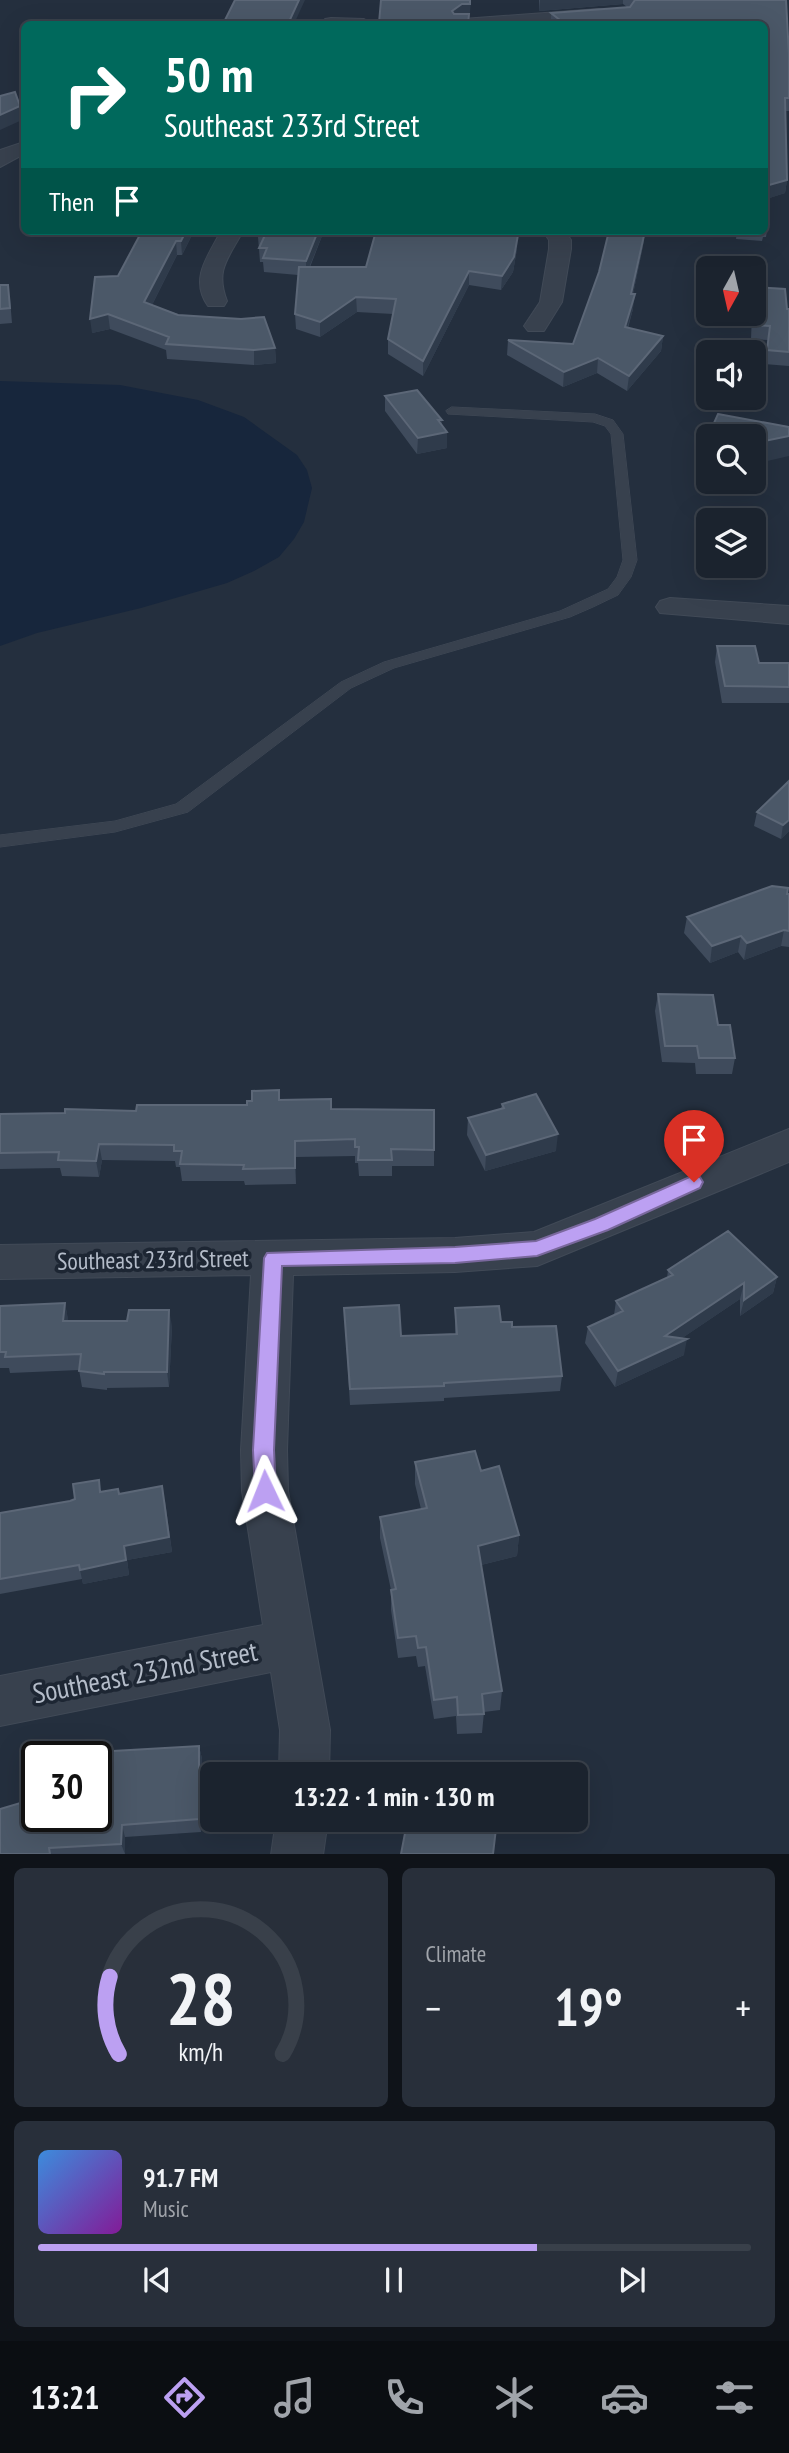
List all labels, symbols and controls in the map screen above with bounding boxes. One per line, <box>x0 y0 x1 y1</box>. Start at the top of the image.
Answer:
text: 50 m <box>164 42 253 106</box>
icon: right <box>49 49 140 140</box>
text: Southeast 233rd Street <box>164 104 420 146</box>
icon: arrive <box>108 182 146 220</box>
text: Then <box>49 185 94 218</box>
north arrow <box>696 256 766 326</box>
map controls <box>696 256 766 578</box>
button: sound <box>696 340 766 410</box>
button: search <box>696 424 766 494</box>
button: layers <box>696 508 766 578</box>
pin <box>664 1110 724 1182</box>
icon: arrive <box>675 1121 713 1159</box>
street label: Southeast 233rd Street <box>57 1242 249 1277</box>
position arrow <box>228 1454 302 1528</box>
street label: Southeast 232nd Street <box>29 1632 261 1711</box>
speed limit sign: 30 <box>21 1741 112 1832</box>
text: 13:22 · 1 min · 130 m <box>294 1780 494 1813</box>
text: Climate <box>426 1939 486 1968</box>
text: 28 <box>166 1950 236 2044</box>
text: 19° <box>554 1973 623 2040</box>
text: − <box>426 1983 441 2032</box>
text: + <box>735 1983 751 2032</box>
text: km/h <box>179 2035 223 2067</box>
text: 91.7 FM <box>143 2161 218 2194</box>
text: Music <box>143 2194 189 2223</box>
icon: previous <box>138 2261 176 2299</box>
icon: pause <box>375 2261 413 2299</box>
icon: next <box>613 2261 651 2299</box>
icon: directions <box>160 2373 209 2422</box>
icon: music <box>270 2373 319 2422</box>
icon: phone <box>380 2373 429 2422</box>
icon: climate <box>490 2373 539 2422</box>
icon: car <box>600 2373 649 2422</box>
icon: filters <box>710 2373 759 2422</box>
text: 13:21 <box>30 2376 100 2418</box>

